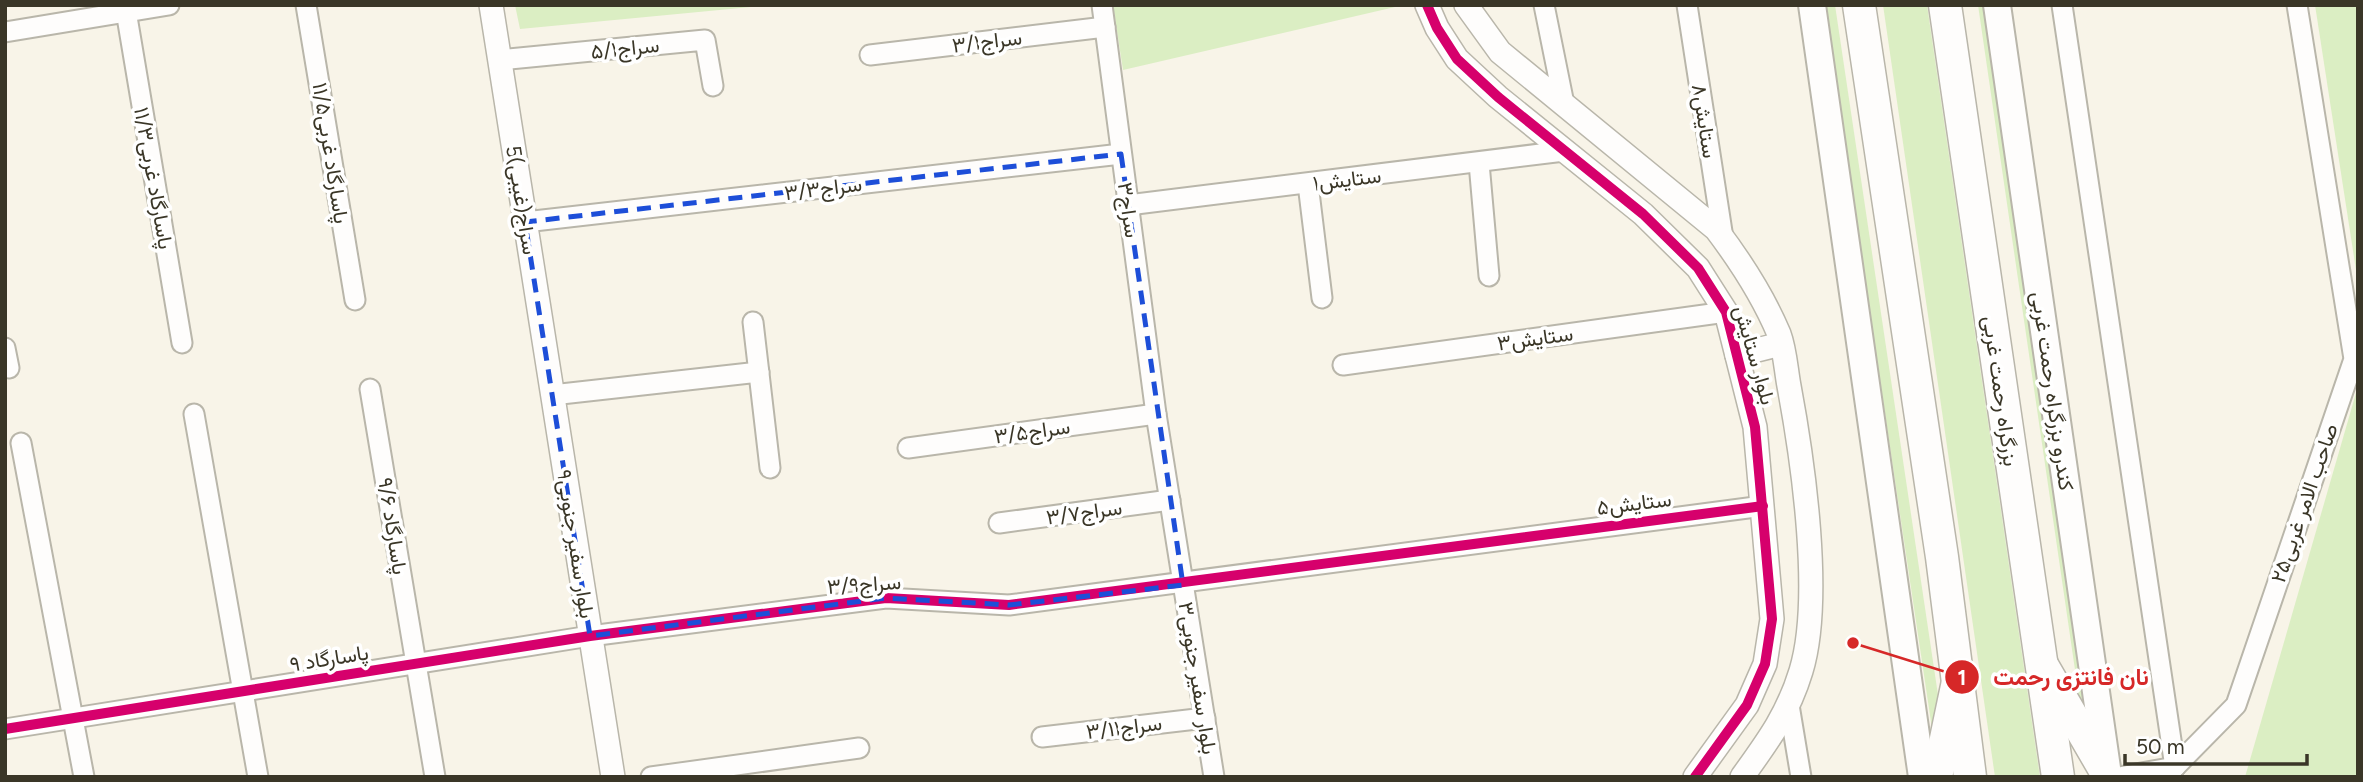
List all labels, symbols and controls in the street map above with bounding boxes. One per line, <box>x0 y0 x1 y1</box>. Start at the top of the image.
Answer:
street label: سراج۳/۱ <box>951 24 1024 60</box>
street label: سراج۵/۱ <box>589 32 661 66</box>
street label: پاسارگاد غربی۱۱/۵ <box>306 81 354 226</box>
street label: ستایش۸ <box>1687 82 1723 160</box>
street label: پاسارگاد غربی۱۱/۳ <box>127 105 179 251</box>
street label: 5سراج(غیبی) <box>499 143 543 257</box>
street label: ستایش۱ <box>1311 162 1383 196</box>
street label: سراج۳/۳ <box>783 171 863 207</box>
street label: سراج۳ <box>1111 181 1145 240</box>
street label: کندرو بزرگراه رحمت غربی <box>2026 290 2079 492</box>
street label: بلوار ستایش <box>1728 302 1781 408</box>
street label: بزرگراه رحمت غربی <box>1977 314 2024 468</box>
street label: ستایش۳ <box>1495 320 1575 356</box>
street label: سراج۳/۵ <box>992 413 1072 451</box>
street label: صاحب الامر غربی۲۵ <box>2265 420 2344 586</box>
street label: بلوار سفیر جنوبی۹ <box>551 468 600 620</box>
street label: پاسارگاد ۹/۶ <box>371 476 413 577</box>
street label: ستایش۵ <box>1595 486 1673 520</box>
street label: سراج۳/۷ <box>1044 494 1124 532</box>
street label: سراج۳/۹ <box>826 569 902 601</box>
street label: بلوار سفیر جنوبی۳ <box>1173 600 1222 756</box>
street label: پاسارگاد ۹ <box>288 639 371 679</box>
callout: نان فانتزی رحمت <box>1945 655 2163 699</box>
text: نان فانتزی رحمت <box>1993 663 2149 692</box>
text: 1 <box>1958 665 1966 690</box>
street label: سراج۳/۱۱ <box>1085 710 1164 746</box>
scale bar <box>2125 722 2307 766</box>
text: 50 m <box>2136 734 2185 759</box>

